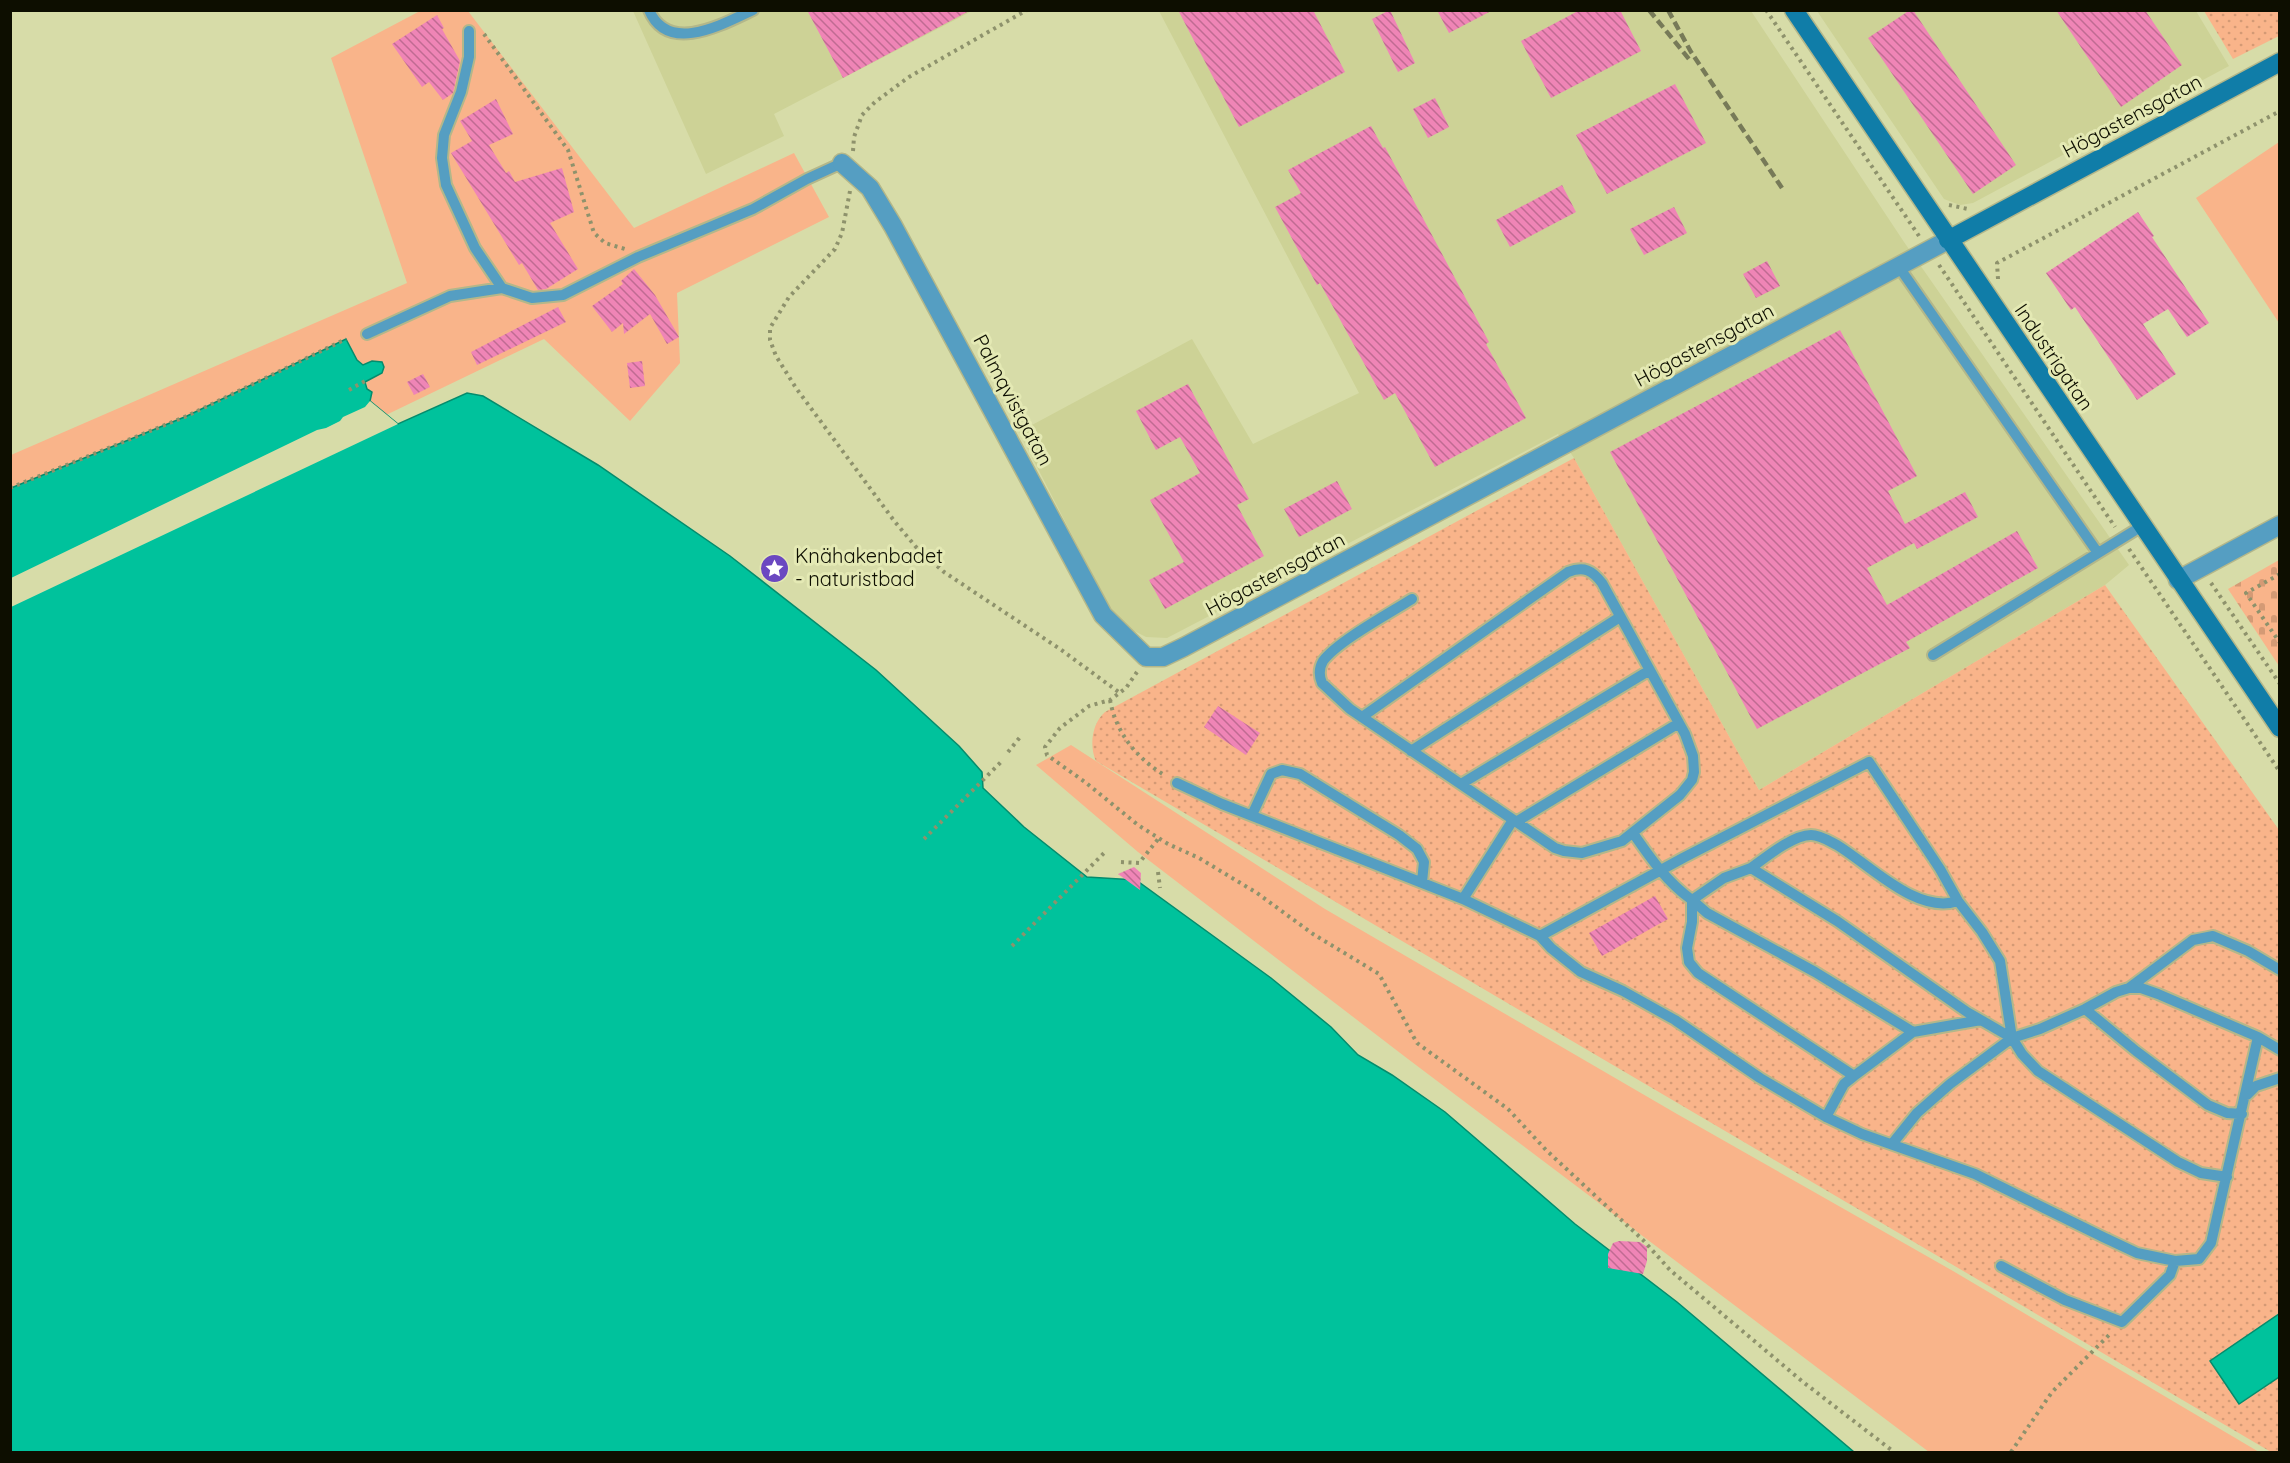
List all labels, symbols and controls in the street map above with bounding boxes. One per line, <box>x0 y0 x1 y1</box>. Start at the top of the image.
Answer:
street label: Högastensgatan <box>2058 68 2206 163</box>
street label: Högastensgatan <box>1630 297 1778 392</box>
street label: Industrigatan <box>2010 299 2099 415</box>
street label: Palmqvistgatan <box>968 330 1058 470</box>
street label: Högastensgatan <box>1201 526 1349 621</box>
place label: Knähakenbadet - naturistbad <box>795 543 943 591</box>
place icon: Knähakenbadet - naturistbad <box>758 552 790 584</box>

